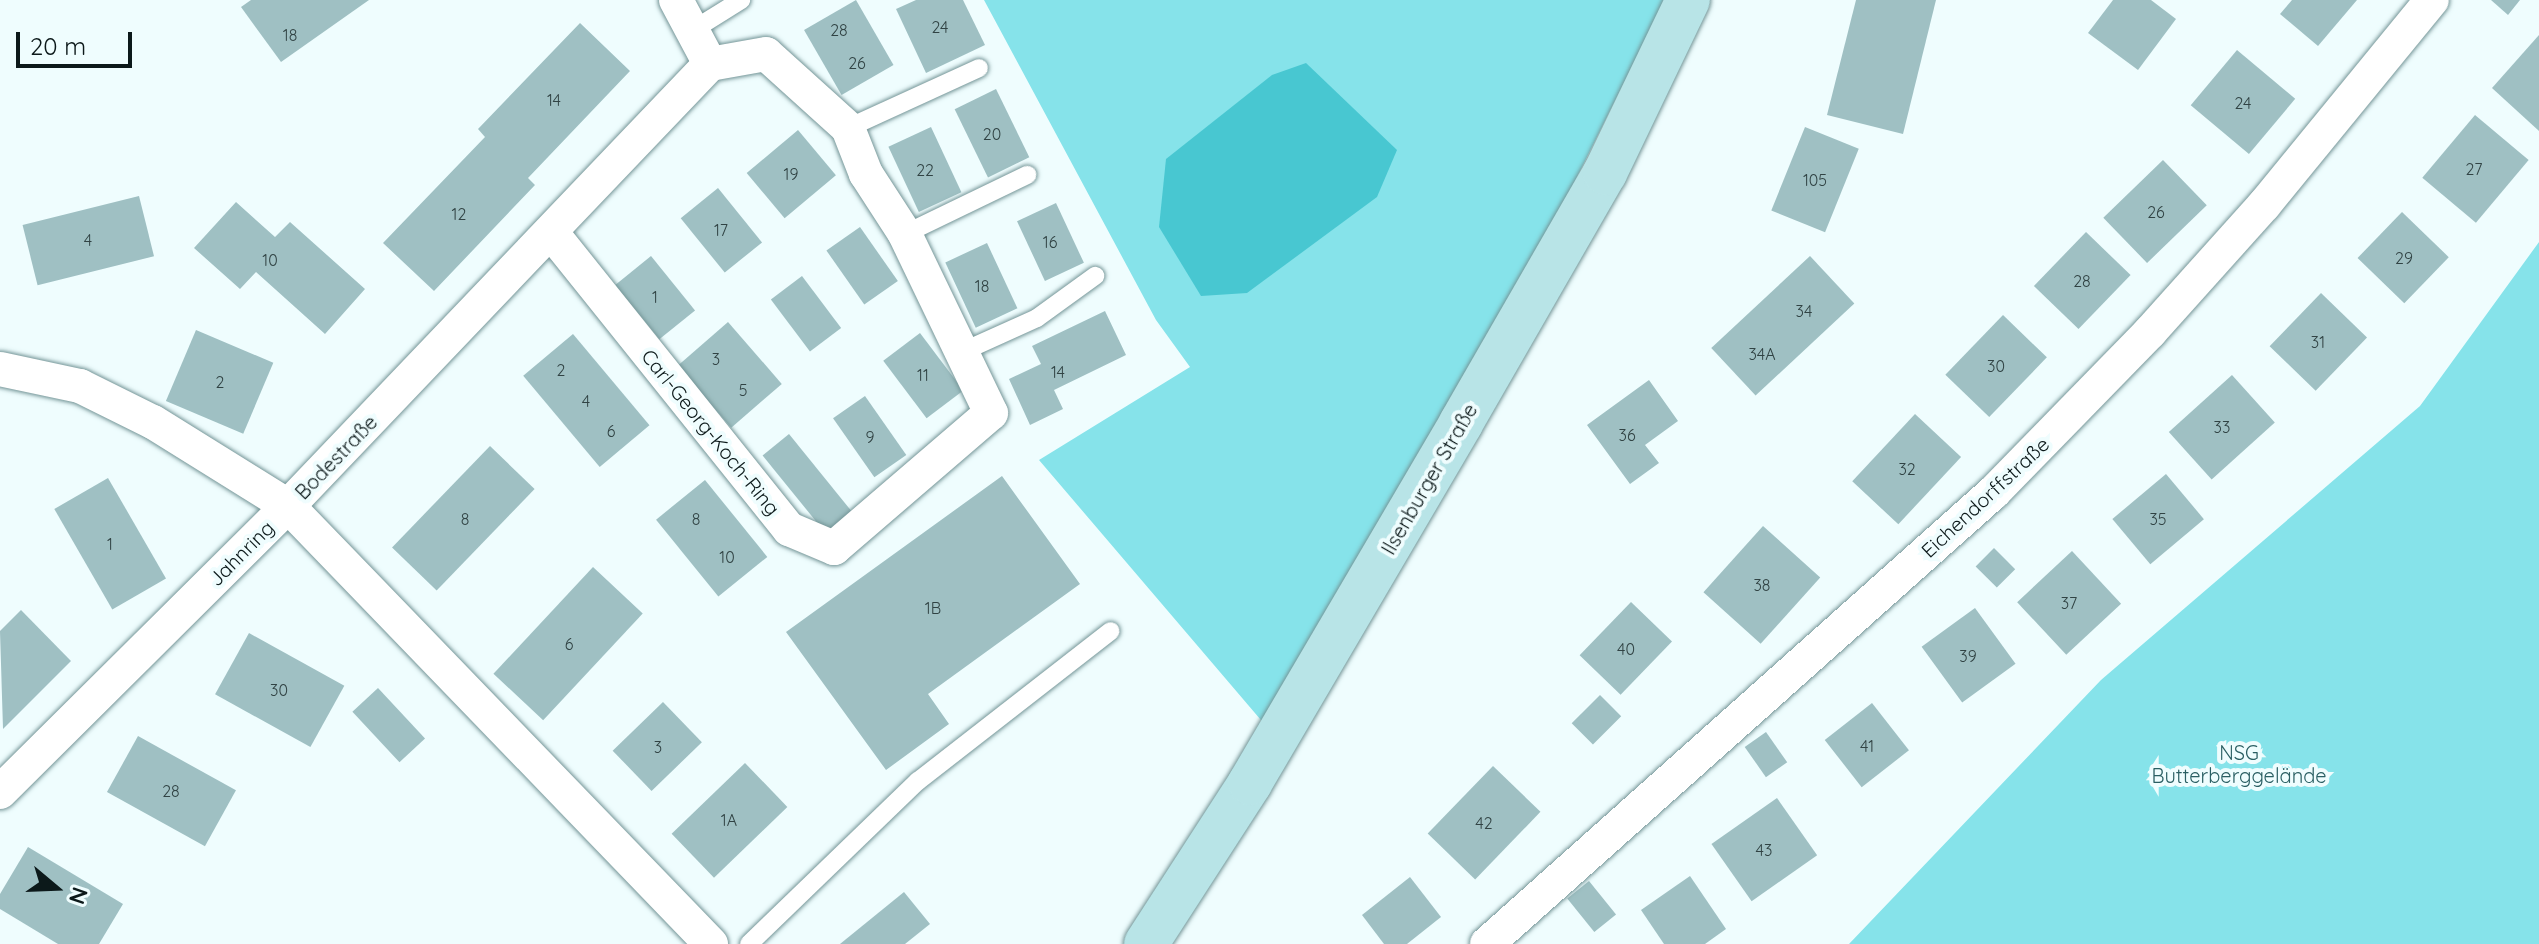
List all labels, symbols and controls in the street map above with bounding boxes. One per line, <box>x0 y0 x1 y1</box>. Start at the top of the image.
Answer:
scale bar <box>20 16 136 66</box>
house number: 24 <box>931 17 949 37</box>
house number: 28 <box>830 20 848 40</box>
house number: 18 <box>283 25 297 45</box>
text: 20 m <box>30 31 86 61</box>
house number: 26 <box>848 53 866 73</box>
house number: 14 <box>547 90 561 110</box>
house number: 24 <box>2234 93 2252 113</box>
house number: 20 <box>983 124 1001 144</box>
house number: 27 <box>2466 159 2482 179</box>
house number: 22 <box>916 160 934 180</box>
house number: 19 <box>784 164 798 184</box>
house number: 105 <box>1803 170 1827 190</box>
house number: 26 <box>2147 202 2165 222</box>
house number: 12 <box>452 204 466 224</box>
house number: 17 <box>714 220 728 240</box>
house number: 4 <box>84 230 92 250</box>
house number: 16 <box>1043 232 1057 252</box>
house number: 29 <box>2395 248 2413 268</box>
house number: 10 <box>262 250 278 270</box>
house number: 28 <box>2073 271 2091 291</box>
house number: 18 <box>975 276 989 296</box>
house number: 1 <box>652 287 658 307</box>
house number: 34 <box>1796 301 1812 321</box>
house number: 31 <box>2311 332 2325 352</box>
street label: Carl-Georg-Koch-Ring <box>637 344 785 520</box>
house number: 34A <box>1748 344 1776 364</box>
house number: 3 <box>712 349 720 369</box>
house number: 30 <box>1987 356 2005 376</box>
house number: 2 <box>557 360 565 380</box>
house number: 14 <box>1051 362 1065 382</box>
house number: 11 <box>917 365 929 385</box>
house number: 2 <box>216 372 224 392</box>
house number: 5 <box>739 380 747 400</box>
house number: 4 <box>582 391 590 411</box>
street label: Ilsenburger Straße <box>1376 399 1482 559</box>
street label: Bodestraße <box>290 410 382 504</box>
house number: 33 <box>2214 417 2230 437</box>
house number: 6 <box>607 421 615 441</box>
house number: 36 <box>1619 425 1635 445</box>
house number: 9 <box>866 427 874 447</box>
street label: Eichendorffstraße <box>1916 432 2054 562</box>
house number: 32 <box>1898 459 1916 479</box>
house number: 8 <box>461 509 469 529</box>
house number: 8 <box>692 509 700 529</box>
house number: 35 <box>2149 509 2167 529</box>
street label: Jahnring <box>203 515 279 591</box>
house number: 1 <box>107 534 113 554</box>
house number: 10 <box>719 547 735 567</box>
house number: 38 <box>1753 575 1771 595</box>
house number: 37 <box>2061 593 2077 613</box>
house number: 1B <box>925 598 941 618</box>
house number: 6 <box>565 634 573 654</box>
house number: 40 <box>1617 639 1635 659</box>
house number: 39 <box>1959 646 1977 666</box>
house number: 30 <box>270 680 288 700</box>
house number: 41 <box>1860 736 1874 756</box>
house number: 3 <box>654 737 662 757</box>
park label: NSG Butterberggelände <box>2151 741 2327 788</box>
house number: 28 <box>162 781 180 801</box>
house number: 1A <box>721 810 737 830</box>
house number: 42 <box>1475 813 1493 833</box>
house number: 43 <box>1756 840 1772 860</box>
north arrow <box>16 848 96 928</box>
text: N <box>63 884 95 908</box>

